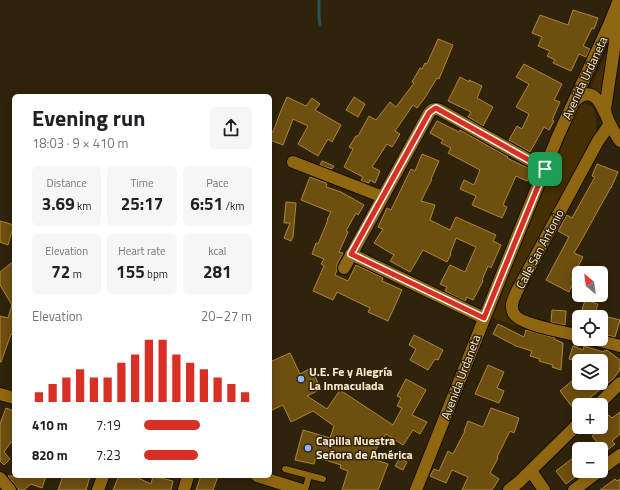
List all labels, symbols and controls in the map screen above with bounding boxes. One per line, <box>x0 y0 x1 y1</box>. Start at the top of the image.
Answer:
street label: Avenida Urdaneta <box>557 33 612 122</box>
text: Evening run <box>32 101 145 135</box>
button: share <box>210 107 252 149</box>
text: 18:03 · 9 × 410 m <box>32 133 128 153</box>
pin <box>528 152 562 186</box>
icon: arrive <box>534 158 556 180</box>
text: Distance <box>47 175 87 191</box>
text: Time <box>131 175 153 191</box>
text: Pace <box>206 175 228 191</box>
text: 3.69 <box>42 191 75 217</box>
text: 25:17 <box>121 191 163 217</box>
text: 6:51 <box>190 191 223 217</box>
text: km <box>75 198 92 214</box>
text: /km <box>223 198 245 214</box>
street label: Calle San Antonio <box>511 205 569 292</box>
text: Elevation <box>45 243 88 259</box>
text: Heart rate <box>118 243 166 259</box>
text: kcal <box>208 243 226 259</box>
text: 72 <box>51 259 70 285</box>
text: 155 <box>116 259 145 285</box>
text: 281 <box>203 259 232 285</box>
text: m <box>70 266 82 282</box>
text: bpm <box>145 266 168 282</box>
north arrow <box>572 266 608 302</box>
map controls <box>572 266 608 478</box>
text: Elevation <box>32 306 83 326</box>
text: 20–27 m <box>201 306 252 326</box>
button: locate <box>572 310 608 346</box>
street label: Avenida Urdaneta <box>436 332 485 422</box>
button: layers <box>572 354 608 390</box>
place label: U.E. Fe y Alegría La Inmaculada <box>309 362 392 395</box>
marker: U.E. Fe y Alegría La Inmaculada <box>296 374 306 384</box>
button: + <box>572 398 608 434</box>
text: 410 m <box>32 415 68 435</box>
text: 7:19 <box>96 415 121 435</box>
place label: Capilla Nuestra Señora de América <box>316 431 413 464</box>
button: − <box>572 442 608 478</box>
marker: Capilla Nuestra Señora de América <box>303 443 313 453</box>
text: 820 m <box>32 445 68 465</box>
text: 7:23 <box>96 445 121 465</box>

